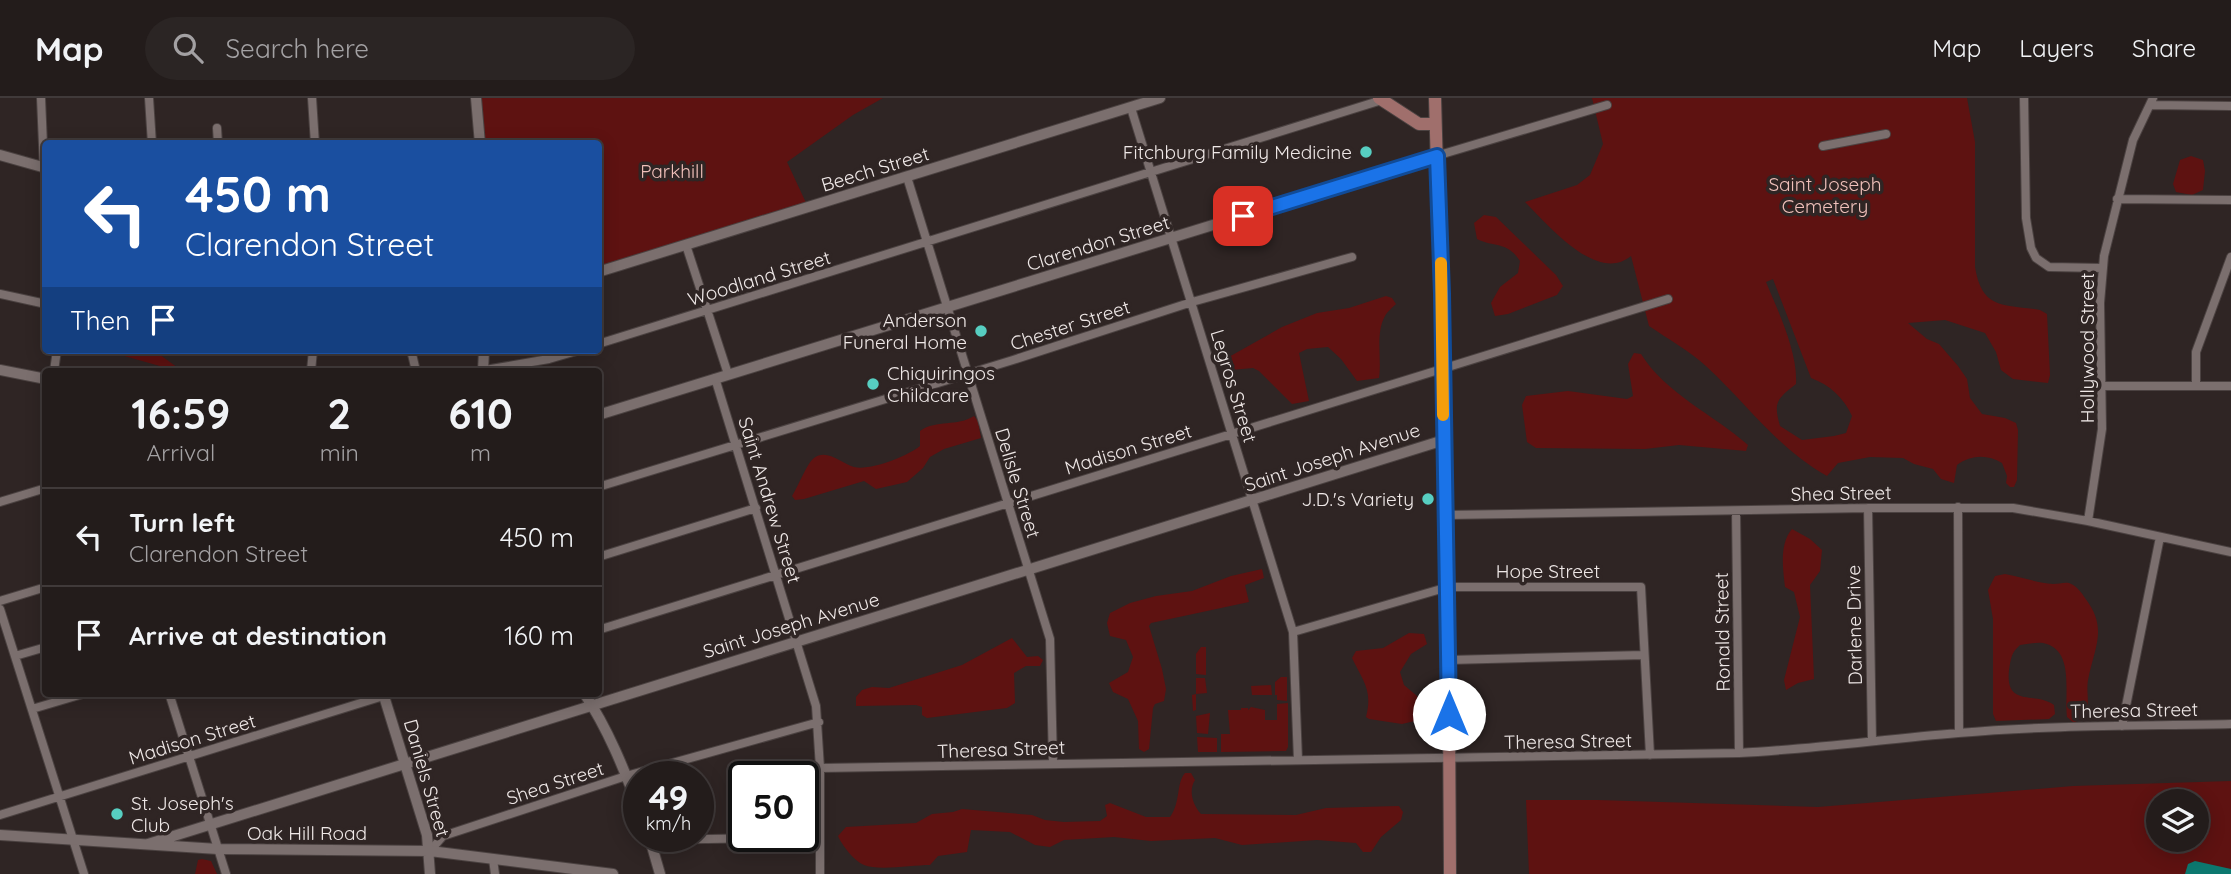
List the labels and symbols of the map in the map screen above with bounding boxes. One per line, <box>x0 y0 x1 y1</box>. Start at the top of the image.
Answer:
place label: Fitchburg Family Medicine <box>1123 140 1352 164</box>
street label: Beech Street <box>818 141 932 197</box>
marker: Fitchburg Family Medicine <box>1358 144 1374 160</box>
park label: Parkhill <box>640 159 704 183</box>
park label: Saint Joseph Cemetery <box>1768 172 1882 218</box>
pin <box>1213 186 1273 246</box>
street label: Clarendon Street <box>1024 210 1172 276</box>
street label: Woodland Street <box>685 245 833 311</box>
street label: Hollywood Street <box>2075 273 2099 423</box>
street label: Chester Street <box>1007 294 1133 356</box>
place label: Anderson Funeral Home <box>843 308 967 354</box>
marker: Anderson Funeral Home <box>973 323 989 339</box>
street label: Legros Street <box>1205 327 1263 445</box>
place label: Chiquiringos Childcare <box>887 361 995 407</box>
marker: Chiquiringos Childcare <box>865 376 881 392</box>
street label: Saint Andrew Street <box>733 414 807 586</box>
street label: Saint Joseph Avenue <box>1241 417 1423 497</box>
street label: Madison Street <box>1062 418 1194 480</box>
street label: Delisle Street <box>990 425 1046 541</box>
street label: Shea Street <box>1790 480 1892 506</box>
place label: J.D.'s Variety <box>1302 487 1414 511</box>
marker: J.D.'s Variety <box>1420 491 1436 507</box>
street label: Hope Street <box>1496 559 1600 583</box>
street label: Darlene Drive <box>1841 565 1867 685</box>
street label: Ronald Street <box>1709 572 1735 692</box>
street label: Saint Joseph Avenue <box>700 587 882 663</box>
position arrow <box>1412 677 1486 751</box>
street label: Theresa Street <box>2070 697 2198 723</box>
street label: Madison Street <box>126 708 258 770</box>
street label: Daniels Street <box>399 716 455 840</box>
street label: Theresa Street <box>1504 728 1632 754</box>
street label: Theresa Street <box>936 735 1066 763</box>
street label: Shea Street <box>503 756 607 810</box>
speed limit sign: 50 <box>728 761 819 852</box>
place label: St. Joseph's Club <box>131 791 234 837</box>
marker: St. Joseph's Club <box>109 806 125 822</box>
street label: Oak Hill Road <box>247 821 367 845</box>

